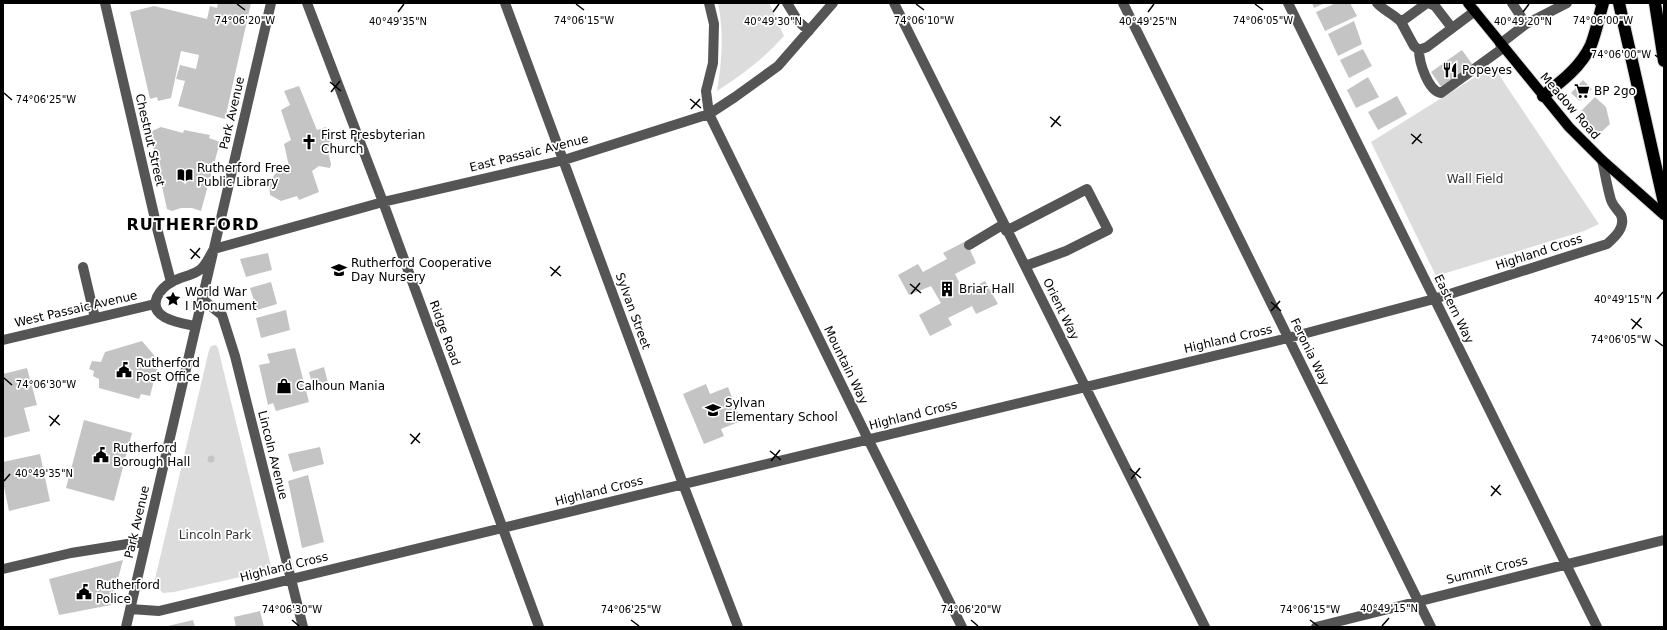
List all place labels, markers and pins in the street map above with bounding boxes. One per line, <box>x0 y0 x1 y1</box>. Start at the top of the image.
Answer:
restaurant icon: Popeyes <box>1441 61 1459 79</box>
place label: Popeyes <box>1462 63 1512 77</box>
supermarket icon: BP 2go <box>1573 82 1591 100</box>
place label: BP 2go <box>1594 84 1636 98</box>
place label: First Presbyterian Church <box>321 128 425 156</box>
church icon: First Presbyterian Church <box>300 133 318 151</box>
place label: Rutherford Free Public Library <box>197 161 290 189</box>
library icon: Rutherford Free Public Library <box>176 166 194 184</box>
place label: Rutherford Cooperative Day Nursery <box>351 256 492 284</box>
school or university icon: Rutherford Cooperative Day Nursery <box>330 261 348 279</box>
building icon: Briar Hall <box>938 280 956 298</box>
place label: Briar Hall <box>959 282 1015 296</box>
place label: World War I Monument <box>185 285 257 313</box>
place icon: World War I Monument <box>164 290 182 308</box>
place label: Rutherford Post Office <box>136 356 200 384</box>
public building icon: Rutherford Post Office <box>115 361 133 379</box>
shop icon: Calhoun Mania <box>275 377 293 395</box>
place label: Calhoun Mania <box>296 379 385 393</box>
place label: Sylvan Elementary School <box>725 396 838 424</box>
school or university icon: Sylvan Elementary School <box>704 401 722 419</box>
place label: Rutherford Borough Hall <box>113 441 190 469</box>
public building icon: Rutherford Borough Hall <box>92 446 110 464</box>
place label: Rutherford Police <box>96 578 160 606</box>
public building icon: Rutherford Police <box>75 583 93 601</box>

